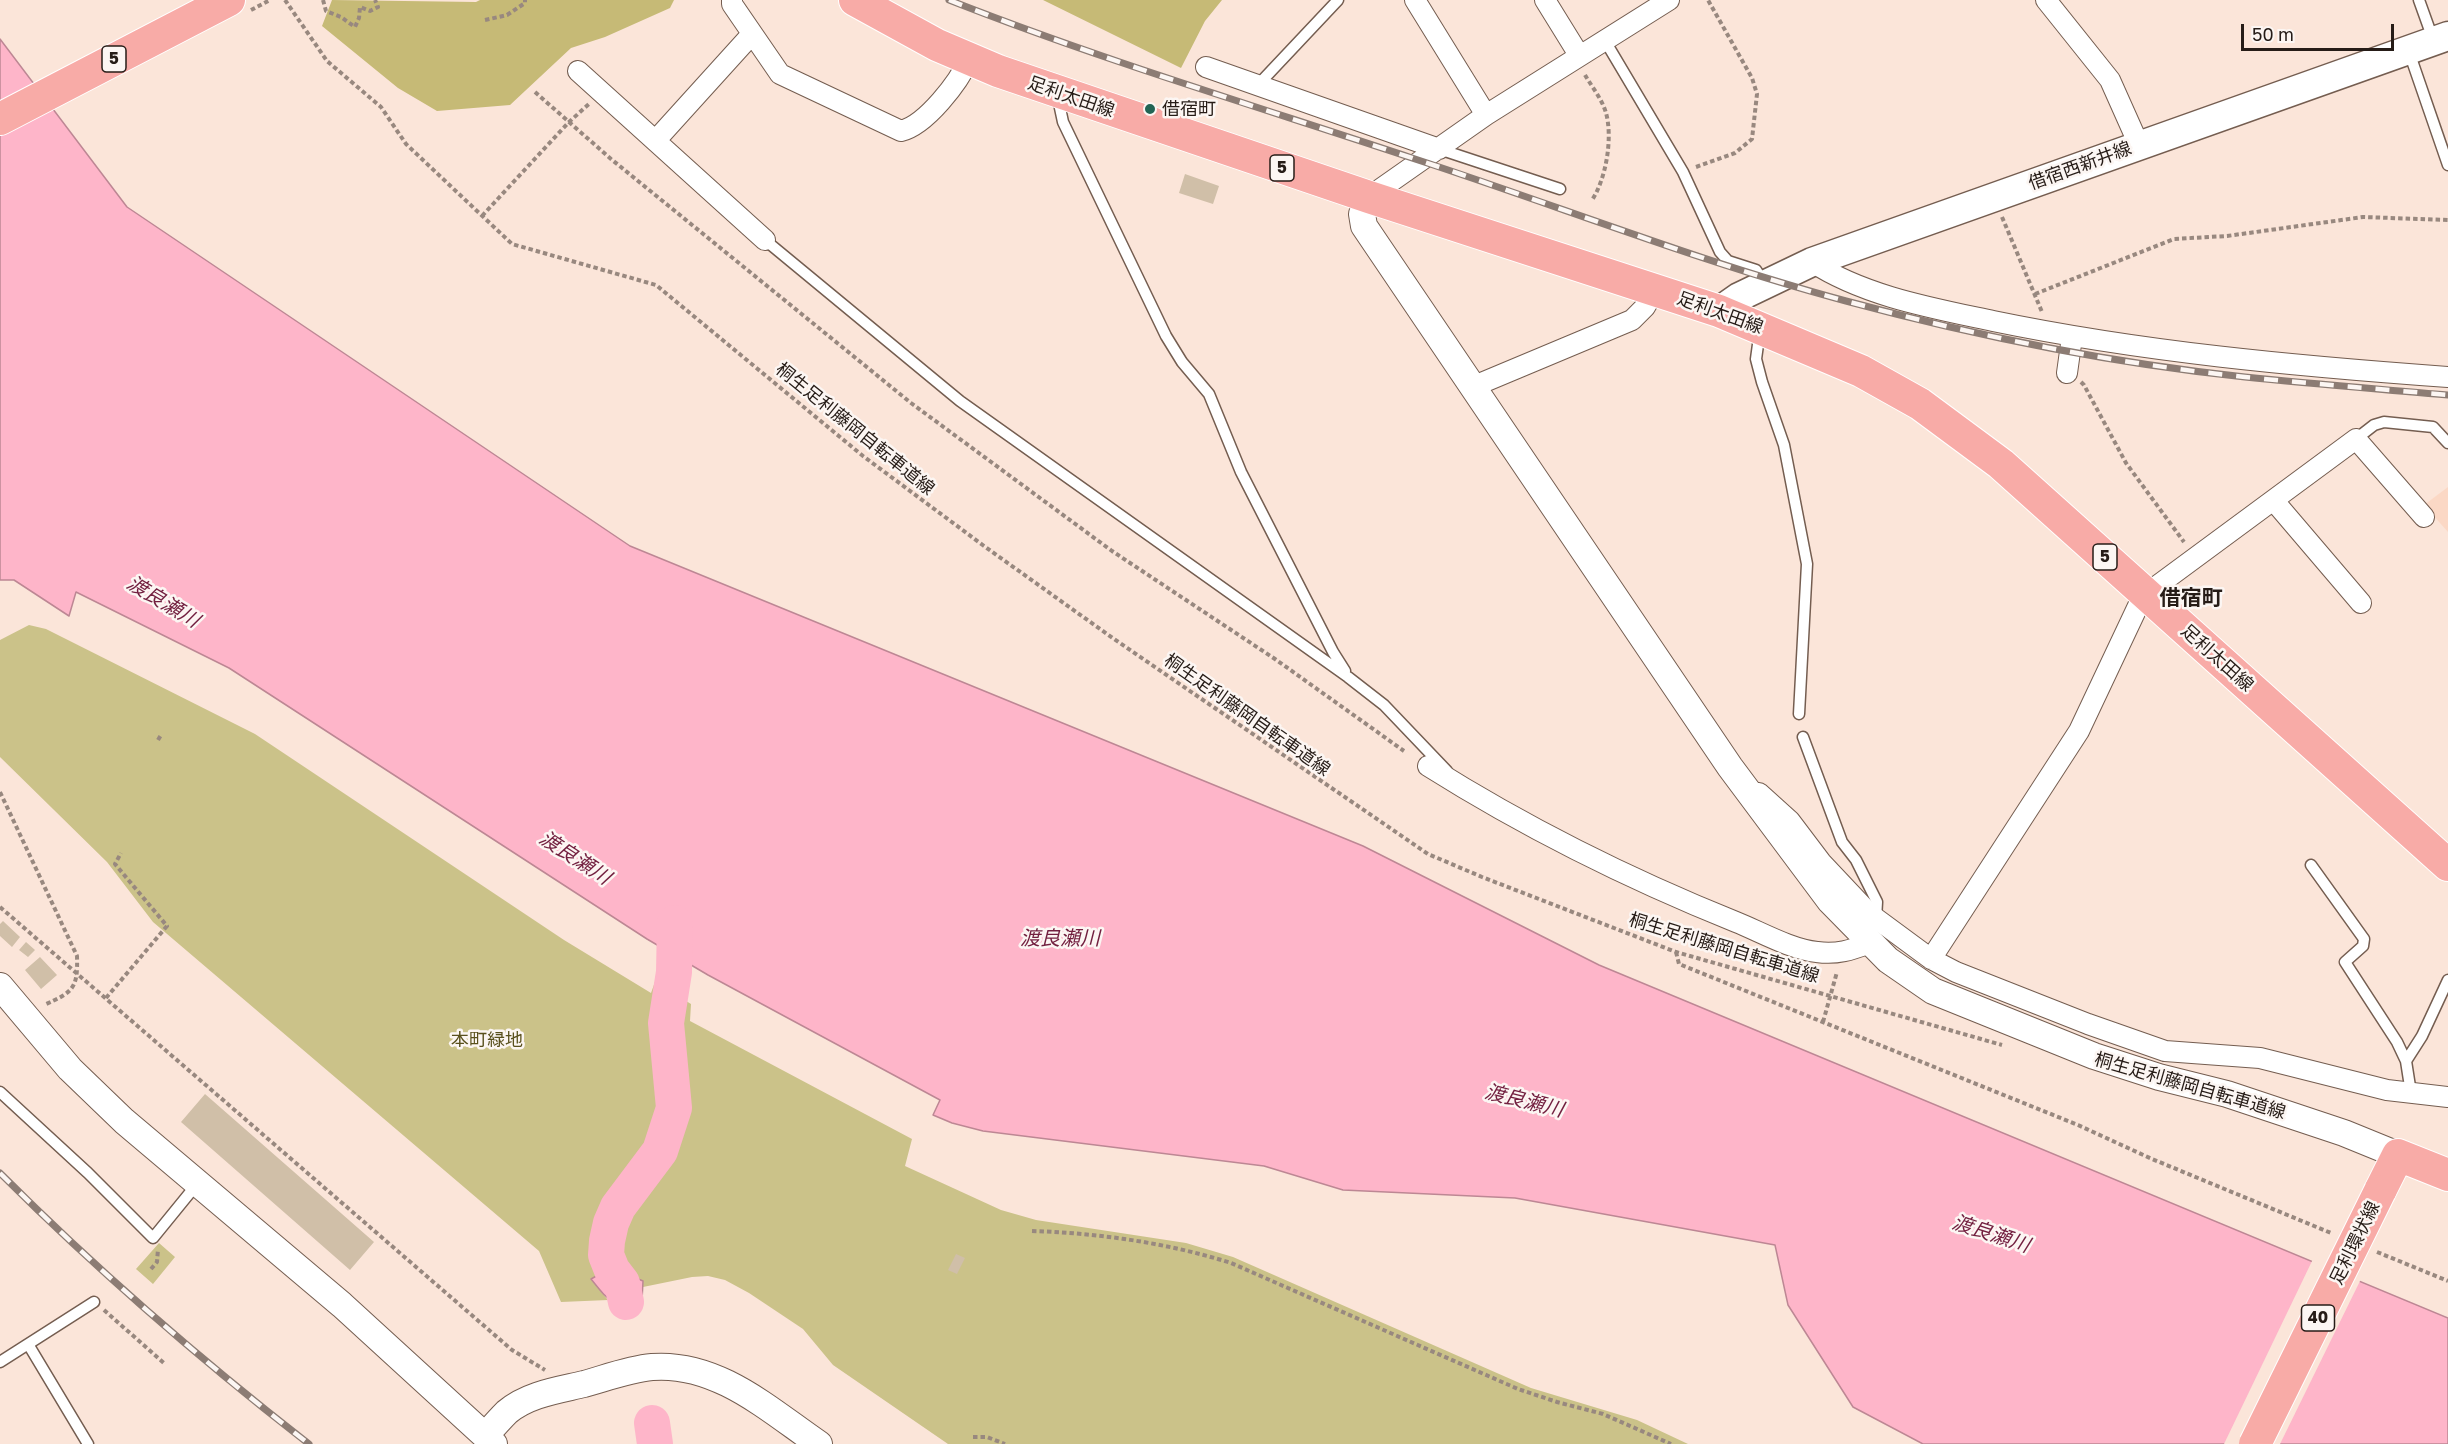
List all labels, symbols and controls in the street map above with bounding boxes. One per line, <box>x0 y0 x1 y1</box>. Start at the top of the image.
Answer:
scale bar <box>2244 12 2397 50</box>
text: 50 m <box>2252 23 2294 45</box>
road number: 5 <box>102 46 126 72</box>
street label: 足利太田線 <box>1025 72 1117 122</box>
place label: 借宿町 <box>1162 98 1216 120</box>
marker: 借宿町 <box>1143 102 1157 116</box>
street label: 借宿西新井線 <box>2026 137 2134 195</box>
road number: 5 <box>1270 155 1294 181</box>
street label: 足利太田線 <box>1674 287 1766 339</box>
street label: 桐生足利藤岡自転車道線 <box>771 358 939 500</box>
road number: 5 <box>2093 544 2117 570</box>
water label: 渡良瀬川 <box>123 571 203 633</box>
district label: 借宿町 <box>2160 585 2222 611</box>
street label: 足利太田線 <box>2176 620 2258 696</box>
street label: 桐生足利藤岡自転車道線 <box>1160 649 1334 781</box>
water label: 渡良瀬川 <box>535 826 615 890</box>
street label: 桐生足利藤岡自転車道線 <box>1626 909 1822 987</box>
water label: 渡良瀬川 <box>1020 927 1100 951</box>
park label: 本町緑地 <box>451 1029 523 1051</box>
street label: 桐生足利藤岡自転車道線 <box>2092 1048 2288 1124</box>
water label: 渡良瀬川 <box>1482 1080 1566 1122</box>
street label: 足利環状線 <box>2326 1198 2384 1288</box>
water label: 渡良瀬川 <box>1949 1210 2033 1258</box>
road number: 40 <box>2302 1305 2334 1331</box>

